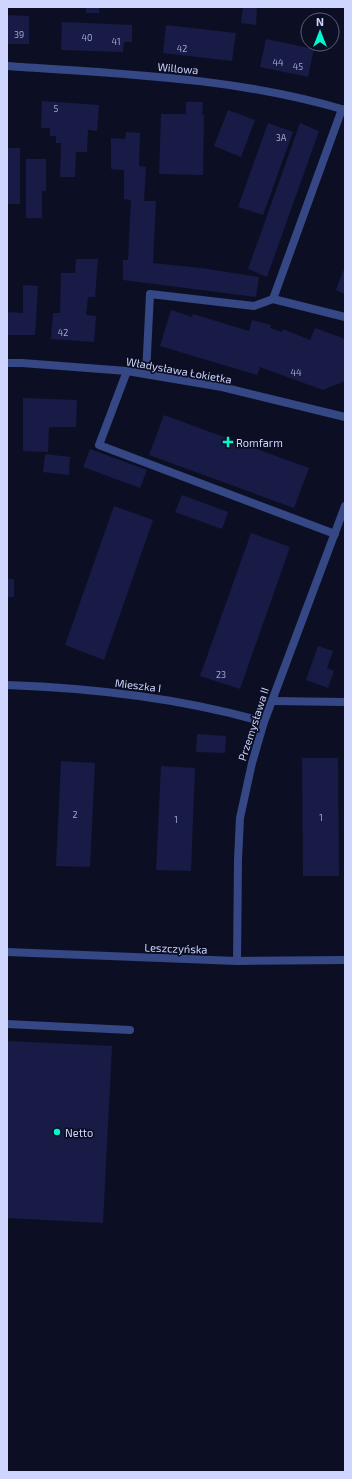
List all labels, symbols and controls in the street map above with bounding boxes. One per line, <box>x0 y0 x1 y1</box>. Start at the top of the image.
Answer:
north arrow <box>300 12 340 52</box>
text: N <box>316 15 324 28</box>
house number: 39 <box>14 29 24 40</box>
house number: 40 <box>82 32 92 43</box>
house number: 41 <box>111 36 121 47</box>
house number: 42 <box>177 43 187 54</box>
house number: 44 <box>272 57 284 68</box>
street label: Willowa <box>157 60 199 76</box>
house number: 45 <box>293 61 303 72</box>
house number: 5 <box>54 103 59 114</box>
house number: 3A <box>276 132 287 143</box>
house number: 42 <box>58 327 68 338</box>
street label: Władysława Łokietka <box>125 354 233 386</box>
house number: 44 <box>290 367 302 378</box>
place label: Romfarm <box>236 436 283 449</box>
marker: Romfarm <box>223 437 233 447</box>
house number: 23 <box>216 669 226 680</box>
street label: Mieszka I <box>114 676 162 694</box>
street label: Przemysława II <box>235 686 271 762</box>
house number: 2 <box>72 809 78 820</box>
house number: 1 <box>319 812 323 823</box>
house number: 1 <box>174 814 178 825</box>
street label: Leszczyńska <box>144 940 208 956</box>
place label: Netto <box>65 1126 93 1139</box>
marker: Netto <box>52 1127 62 1137</box>

